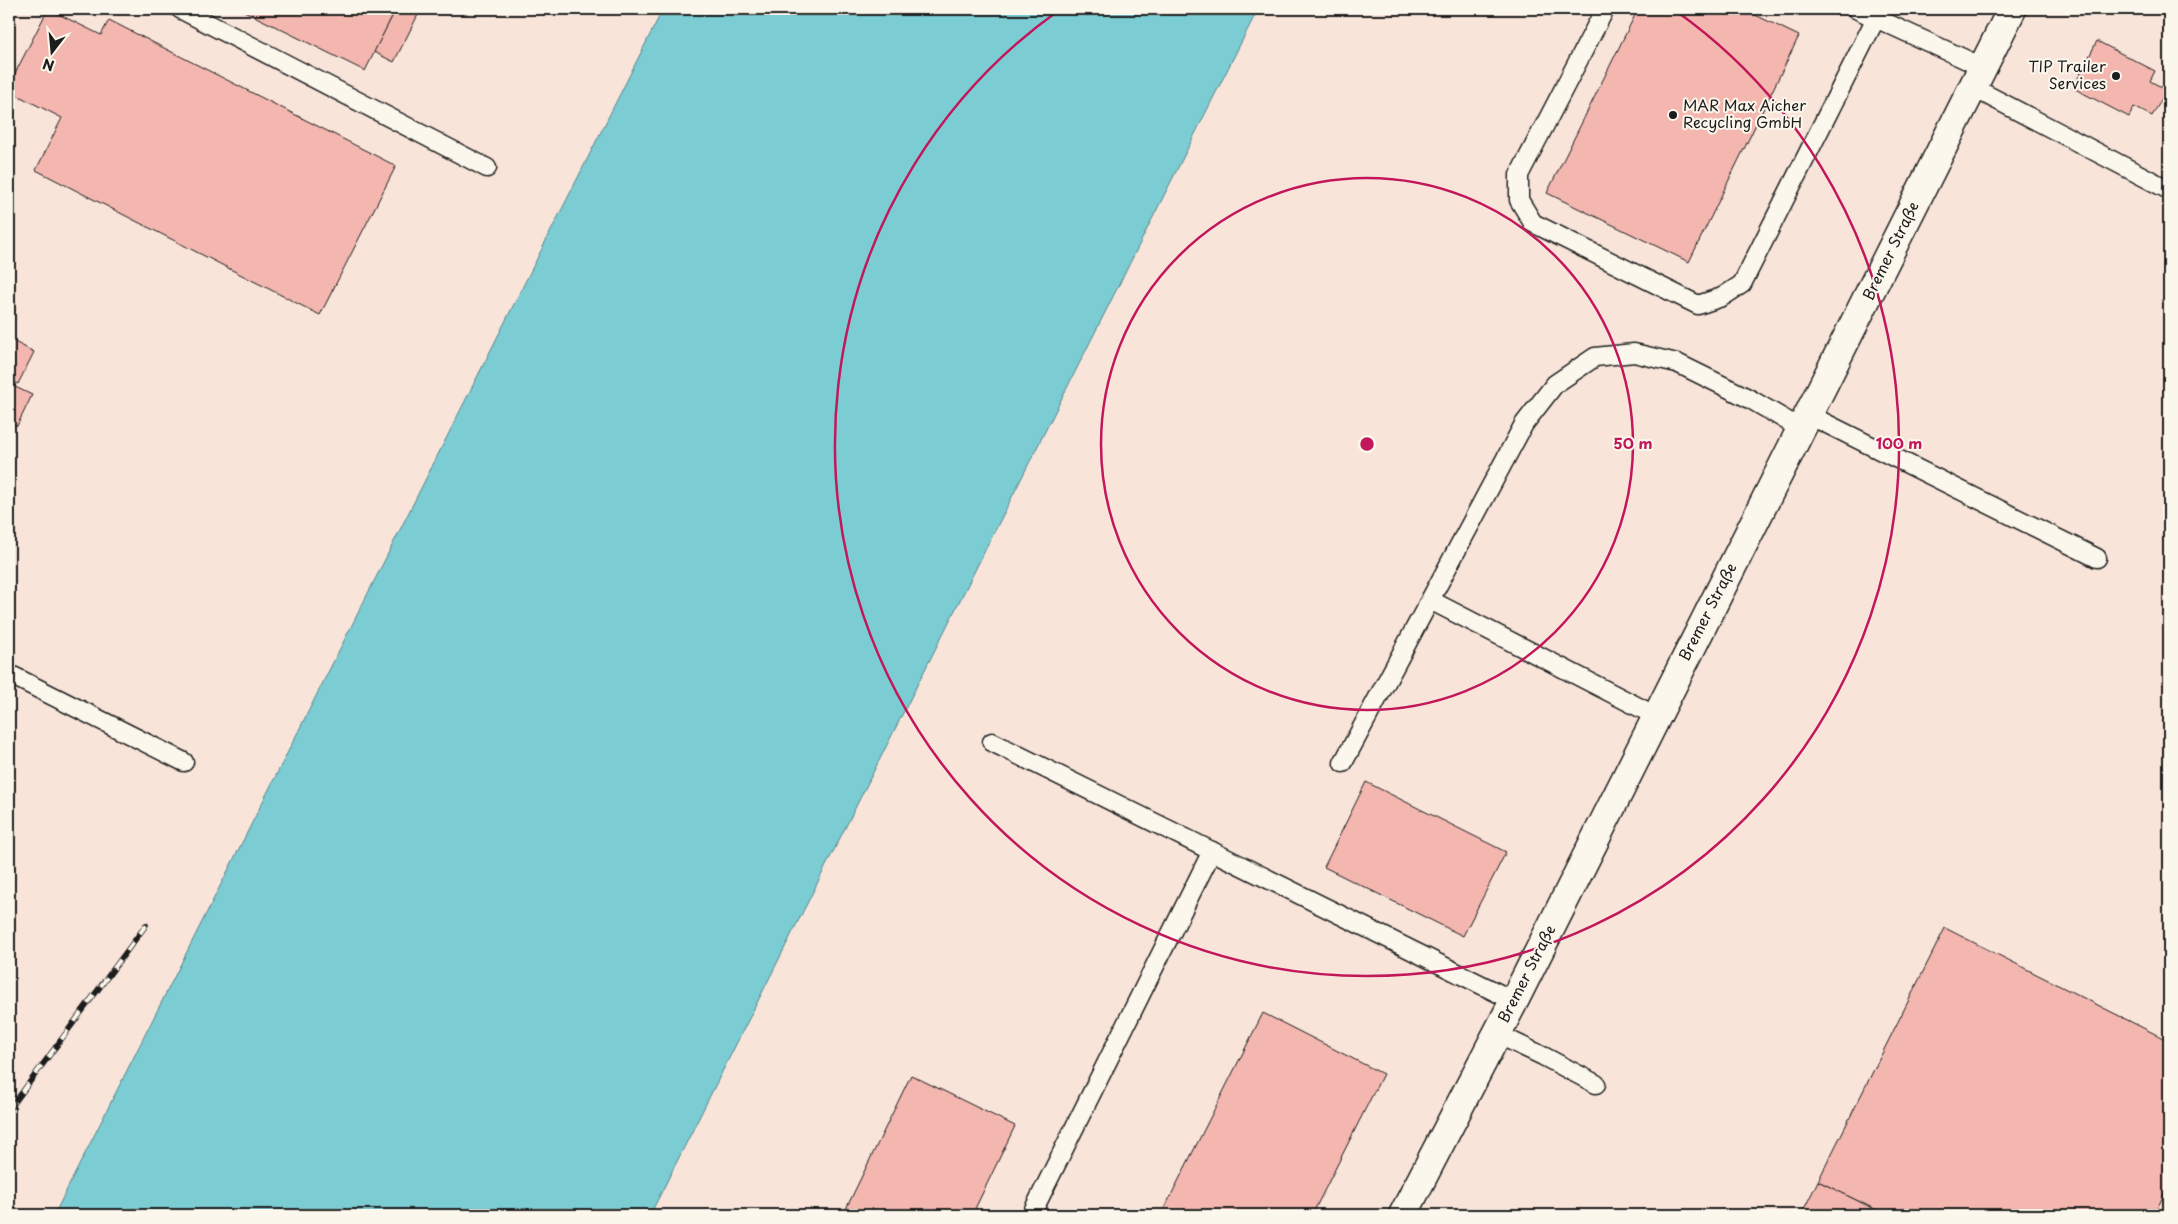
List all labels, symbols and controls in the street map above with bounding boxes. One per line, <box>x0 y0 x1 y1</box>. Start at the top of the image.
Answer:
north arrow <box>28 28 78 78</box>
text: N <box>40 53 57 77</box>
place label: TIP Trailer Services <box>2028 54 2106 94</box>
marker: TIP Trailer Services <box>2110 70 2122 82</box>
place label: MAR Max Aicher Recycling GmbH <box>1683 93 1806 133</box>
marker: MAR Max Aicher Recycling GmbH <box>1667 109 1679 121</box>
street label: Bremer Straße <box>1856 197 1924 304</box>
text: 50 m <box>1614 431 1652 454</box>
text: 100 m <box>1876 431 1922 454</box>
centre of rings <box>1358 435 1376 453</box>
street label: Bremer Straße <box>1672 558 1741 664</box>
street label: Bremer Straße <box>1491 920 1560 1026</box>

